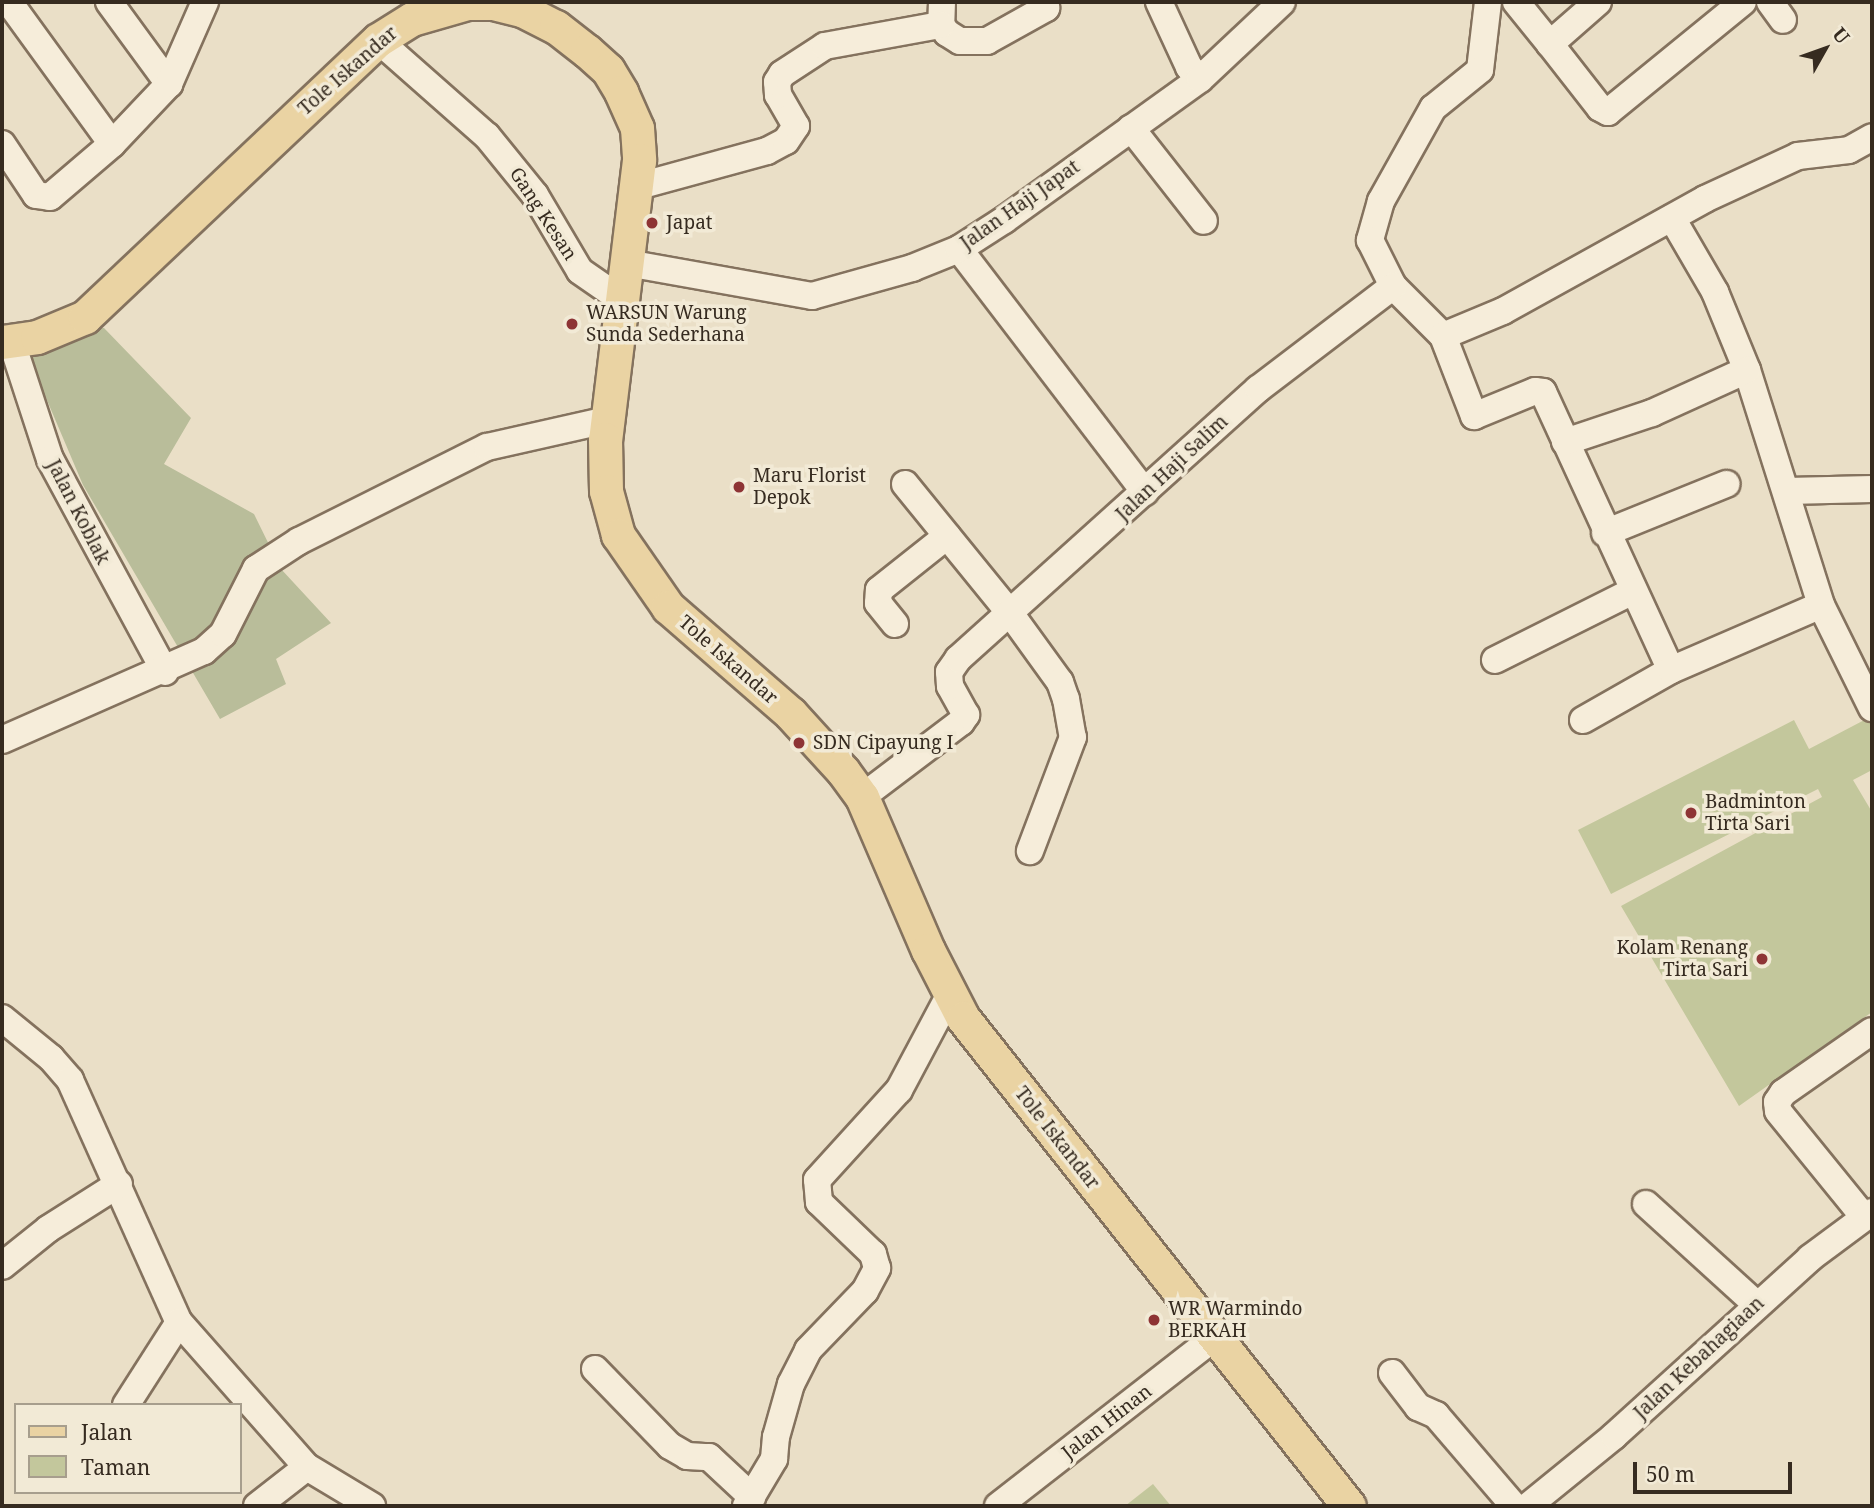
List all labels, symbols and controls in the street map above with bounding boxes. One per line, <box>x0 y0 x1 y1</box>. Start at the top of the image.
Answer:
north arrow <box>1790 14 1860 84</box>
street label: Tole Iskandar <box>294 22 402 120</box>
text: U <box>1827 22 1856 49</box>
street label: Jalan Haji Japat <box>956 155 1084 255</box>
street label: Gang Kesan <box>504 163 582 265</box>
place label: Japat <box>666 212 713 234</box>
marker: Japat <box>644 215 660 231</box>
place label: WARSUN Warung Sunda Sederhana <box>586 302 747 346</box>
marker: WARSUN Warung Sunda Sederhana <box>564 316 580 332</box>
street label: Jalan Haji Salim <box>1111 410 1233 526</box>
street label: Jalan Koblak <box>42 456 114 568</box>
place label: Maru Florist Depok <box>753 465 866 509</box>
marker: Maru Florist Depok <box>731 479 747 495</box>
street label: Tole Iskandar <box>674 611 782 709</box>
place label: SDN Cipayung I <box>813 732 954 754</box>
marker: SDN Cipayung I <box>791 735 807 751</box>
place label: Badminton Tirta Sari <box>1705 791 1806 835</box>
marker: Badminton Tirta Sari <box>1683 805 1699 821</box>
place label: Kolam Renang Tirta Sari <box>1617 937 1748 981</box>
marker: Kolam Renang Tirta Sari <box>1754 951 1770 967</box>
street label: Tole Iskandar <box>1010 1082 1104 1194</box>
street label: Jalan Kebahagiaan <box>1629 1292 1769 1424</box>
place label: WR Warmindo BERKAH <box>1168 1298 1302 1342</box>
marker: WR Warmindo BERKAH <box>1146 1312 1162 1328</box>
street label: Jalan Hinan <box>1058 1380 1156 1464</box>
legend <box>14 1403 242 1494</box>
text: Jalan <box>81 1418 132 1446</box>
scale bar <box>1636 1448 1795 1492</box>
text: Taman <box>81 1453 150 1481</box>
text: 50 m <box>1646 1460 1695 1488</box>

